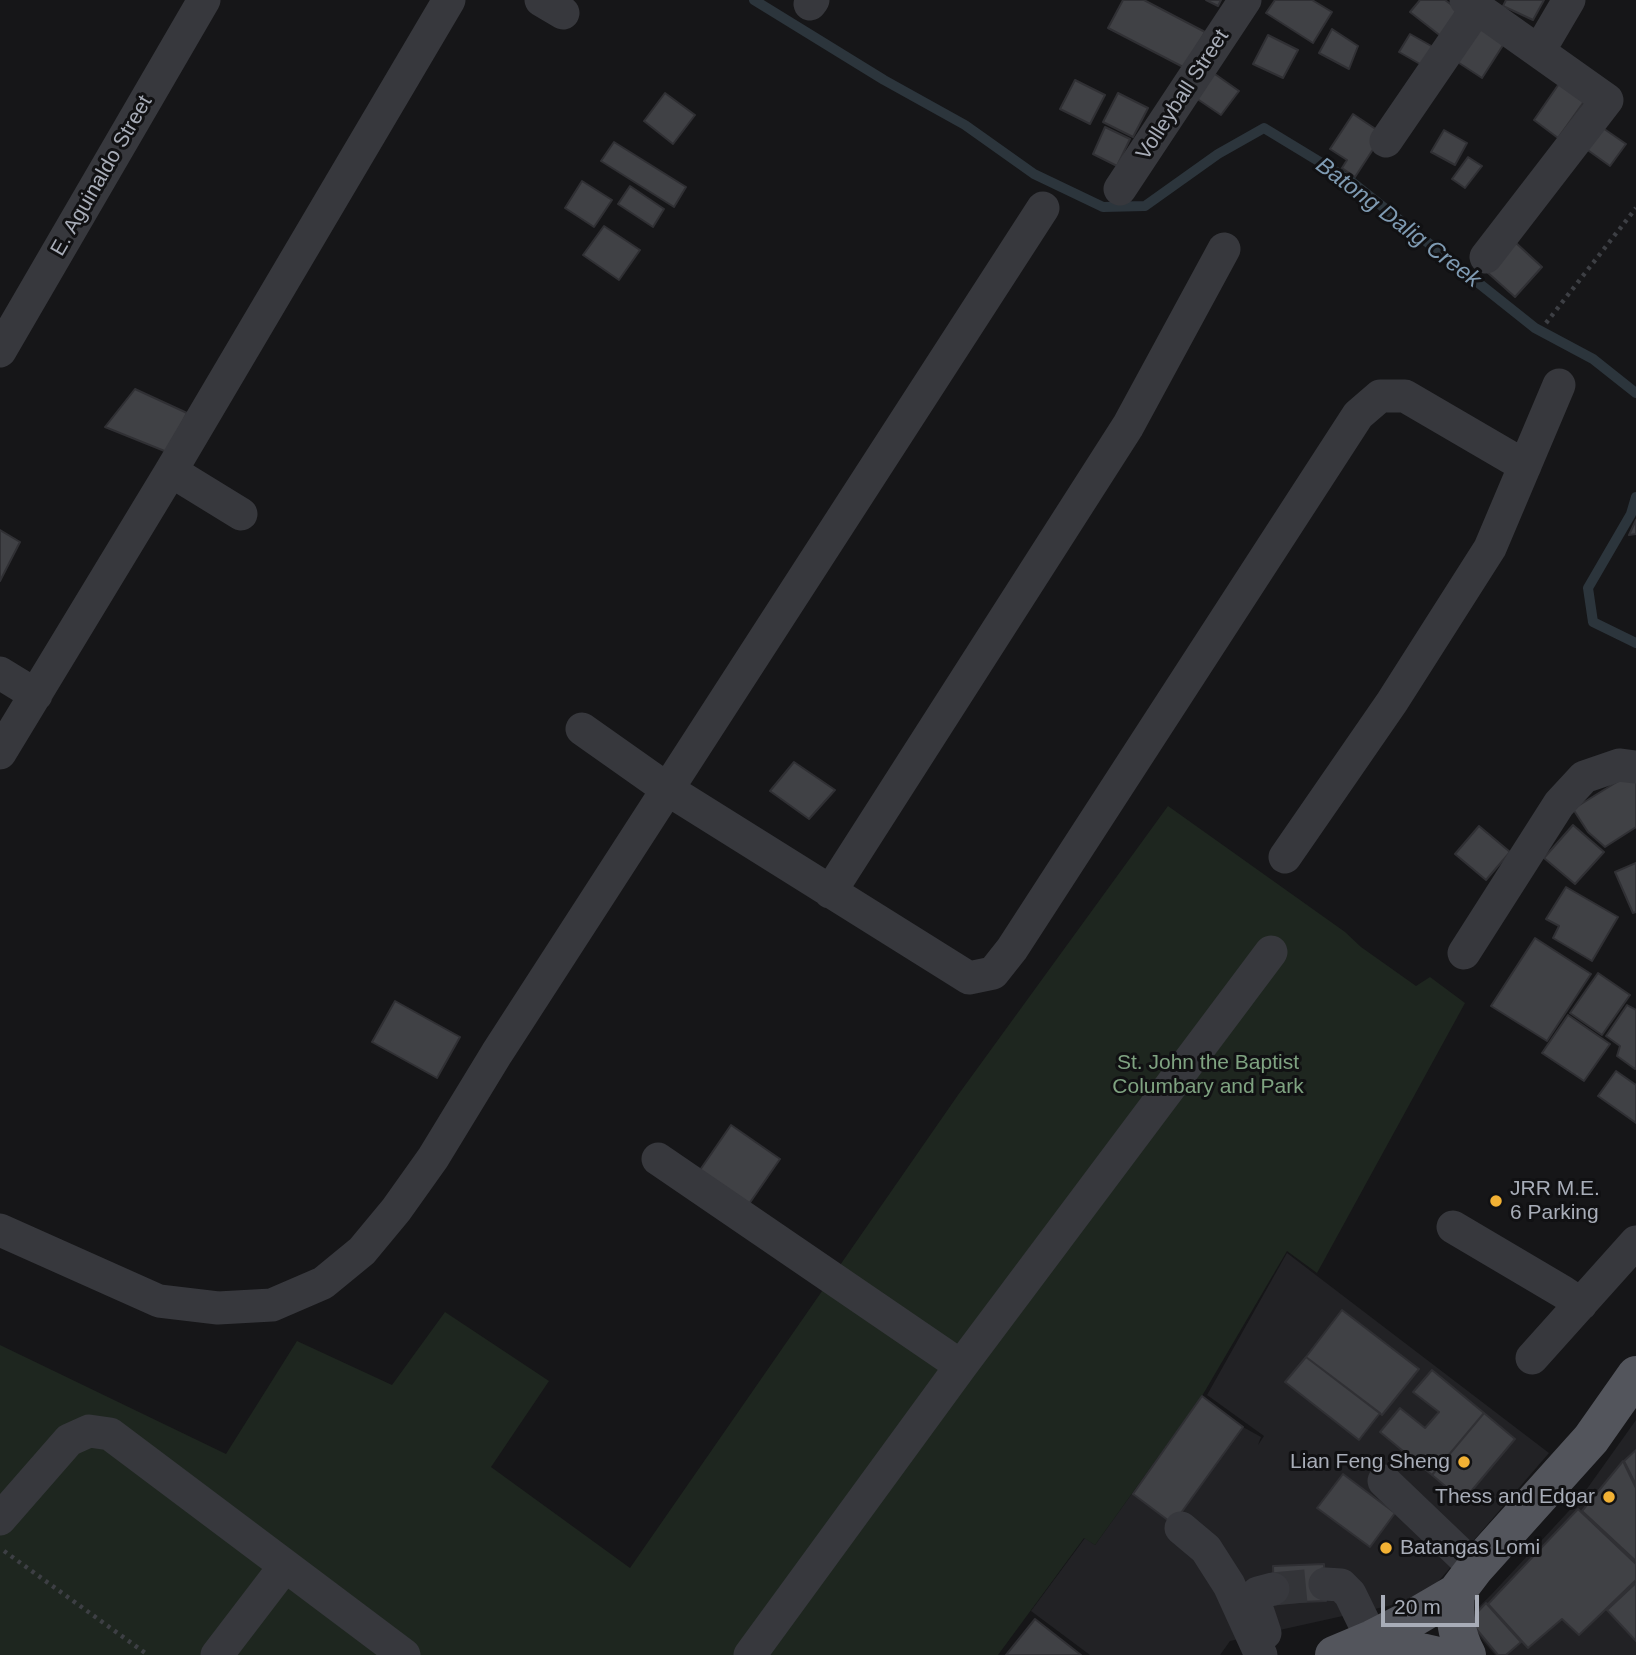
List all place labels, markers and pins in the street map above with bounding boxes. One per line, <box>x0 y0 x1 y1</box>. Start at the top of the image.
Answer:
place label: JRR M.E. 6 Parking <box>1510 1176 1600 1226</box>
marker: JRR M.E. 6 Parking <box>1488 1193 1504 1209</box>
place label: Lian Feng Sheng <box>1290 1449 1450 1475</box>
marker: Lian Feng Sheng <box>1456 1454 1472 1470</box>
place label: Thess and Edgar <box>1435 1484 1595 1510</box>
marker: Thess and Edgar <box>1601 1489 1617 1505</box>
place label: Batangas Lomi <box>1400 1535 1540 1561</box>
marker: Batangas Lomi <box>1378 1540 1394 1556</box>

